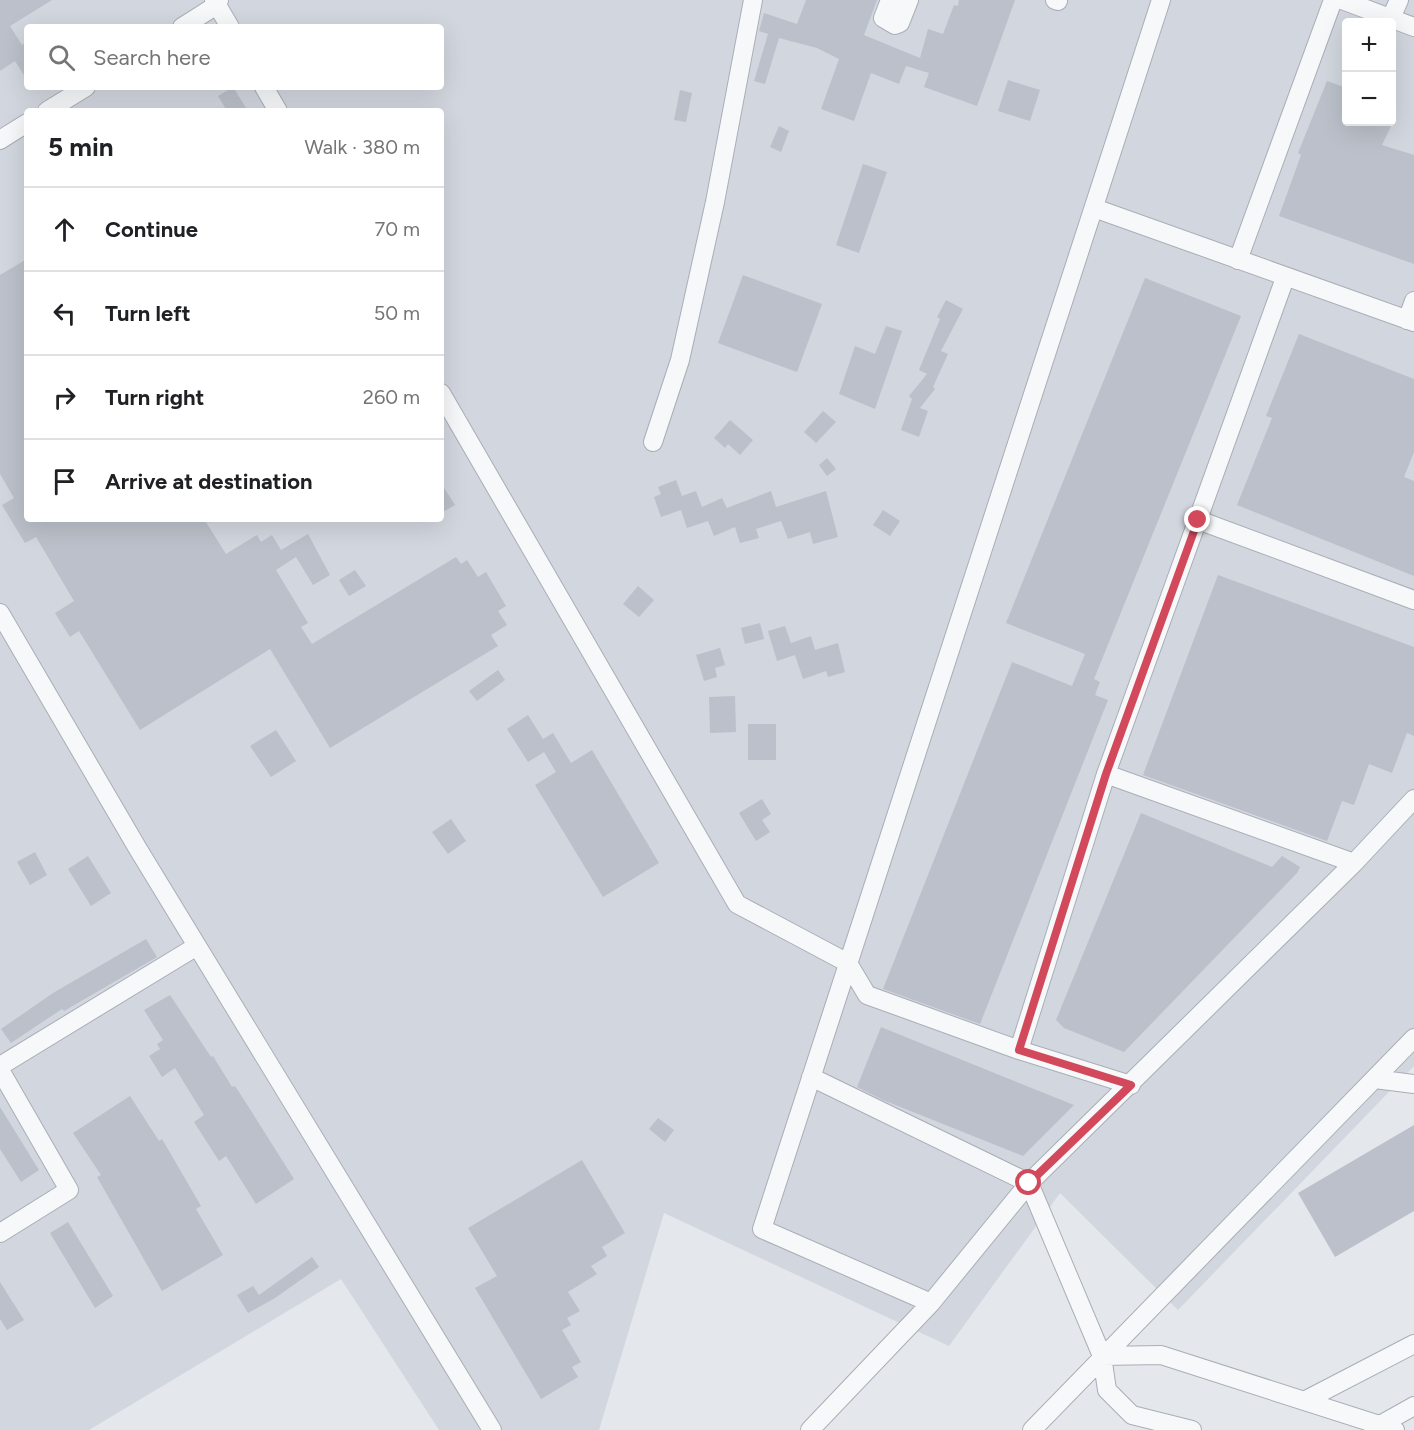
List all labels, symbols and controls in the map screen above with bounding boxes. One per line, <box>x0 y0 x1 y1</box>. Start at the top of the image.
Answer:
map controls <box>1342 18 1396 126</box>
button: + <box>1342 18 1396 72</box>
search box <box>24 24 444 90</box>
icon: search <box>45 41 78 74</box>
text: Search here <box>93 44 211 71</box>
button: − <box>1342 72 1396 126</box>
text: 5 min <box>48 131 114 163</box>
text: Walk · 380 m <box>304 135 420 159</box>
icon: ahead <box>48 213 81 246</box>
text: Continue <box>105 216 198 243</box>
text: 70 m <box>374 217 420 241</box>
icon: left <box>48 297 81 330</box>
text: Turn left <box>105 300 191 327</box>
text: 50 m <box>374 301 420 325</box>
icon: right <box>48 381 81 414</box>
text: Turn right <box>105 384 204 411</box>
text: 260 m <box>363 385 420 409</box>
icon: arrive <box>48 465 81 498</box>
text: Arrive at destination <box>105 468 313 495</box>
route end <box>1184 506 1210 532</box>
route start <box>1015 1169 1041 1195</box>

